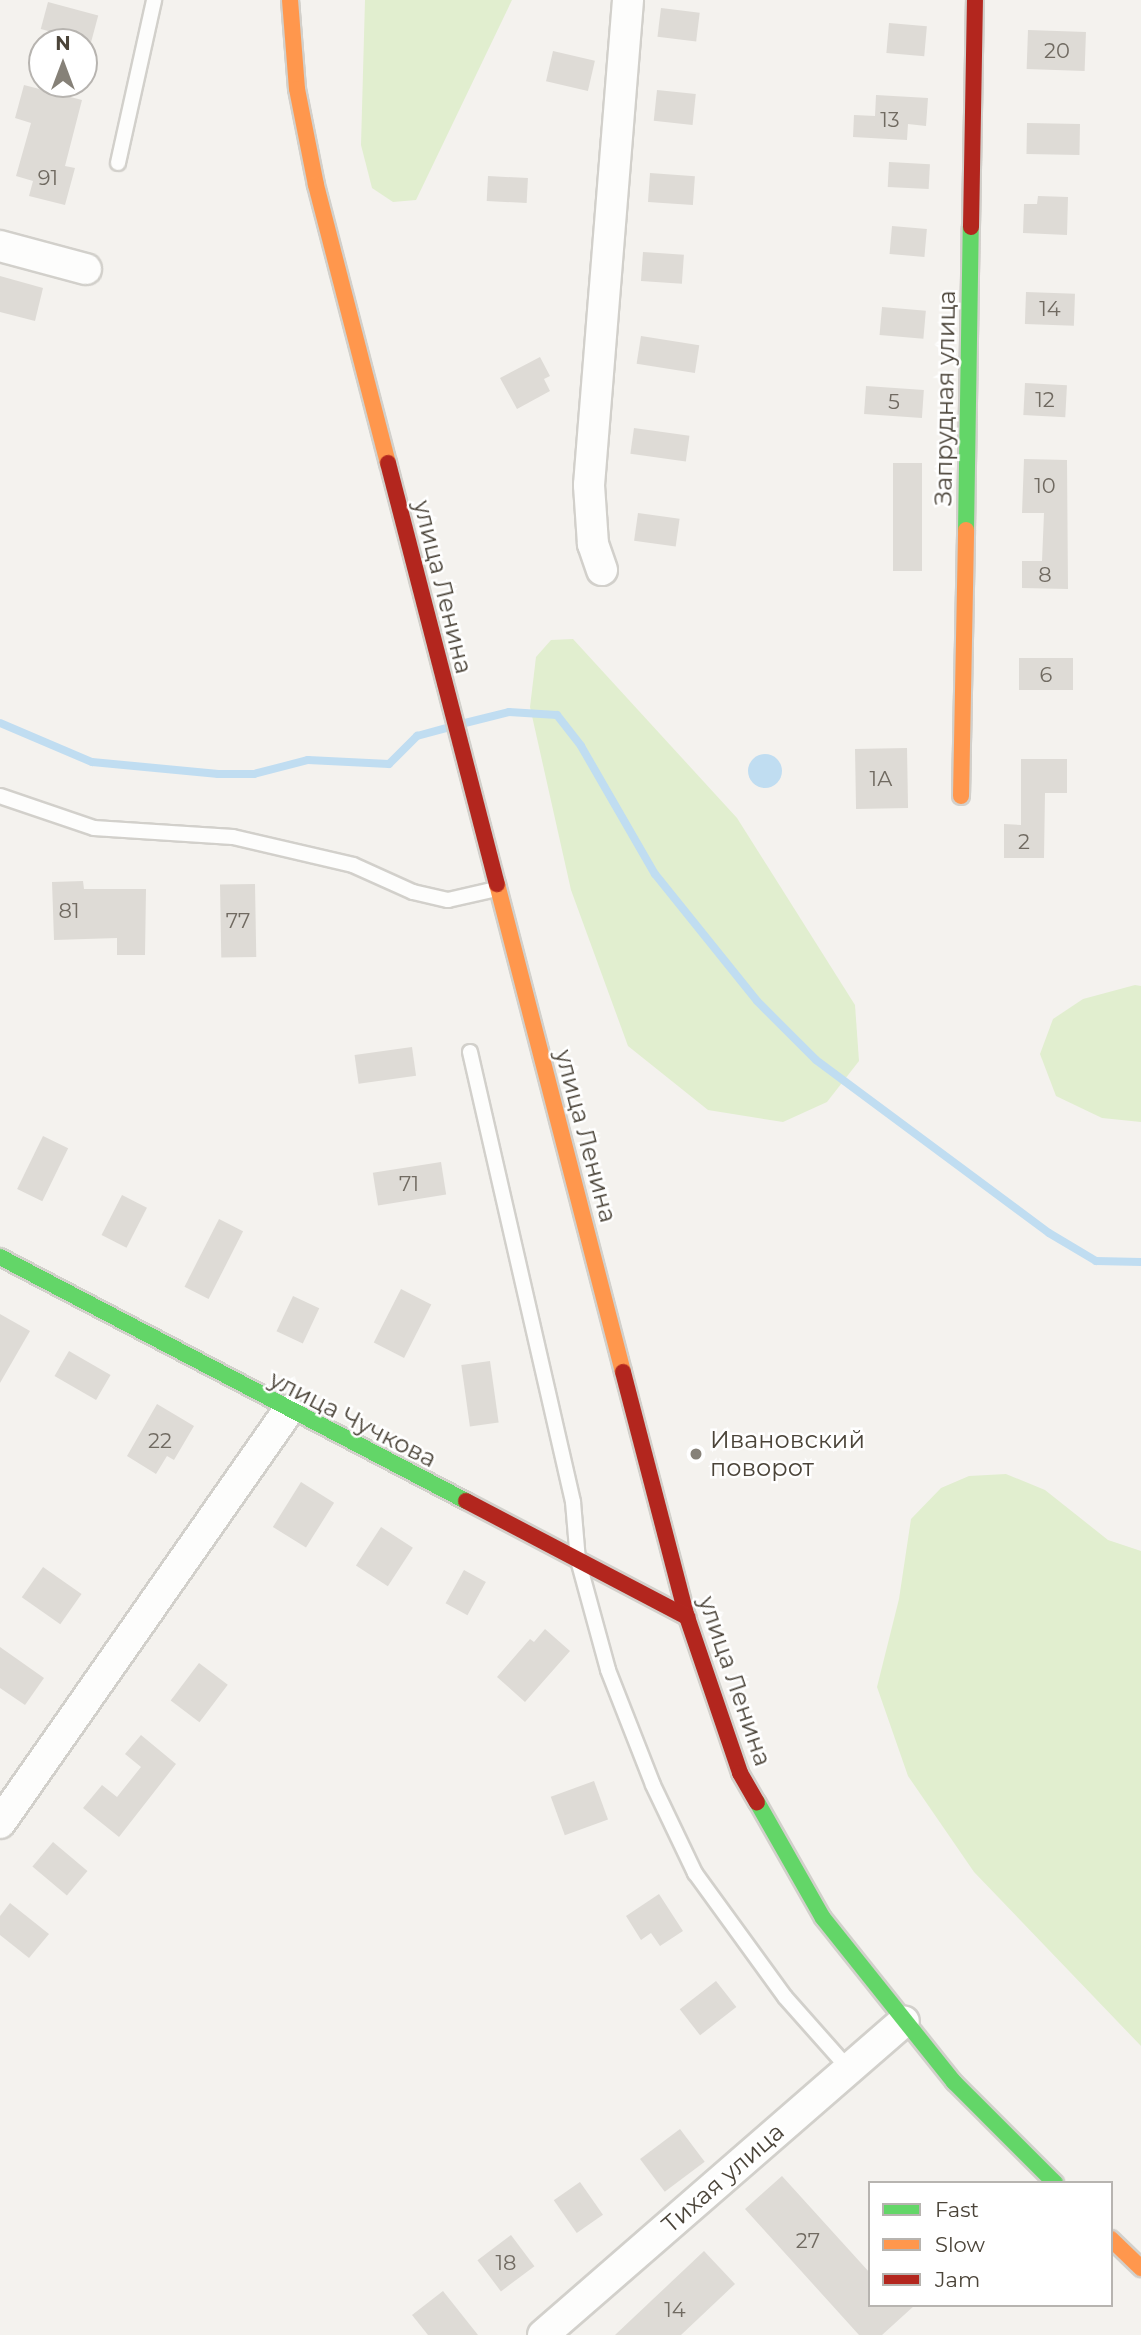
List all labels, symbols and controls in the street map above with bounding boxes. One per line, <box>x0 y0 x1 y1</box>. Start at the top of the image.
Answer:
north arrow <box>28 28 98 98</box>
text: N <box>55 32 71 55</box>
house number: 20 <box>1044 38 1070 64</box>
house number: 13 <box>880 107 900 133</box>
house number: 91 <box>38 165 58 191</box>
street label: Запрудная улица <box>929 290 961 506</box>
house number: 14 <box>1039 296 1061 322</box>
house number: 12 <box>1035 387 1055 413</box>
house number: 5 <box>888 389 900 415</box>
house number: 10 <box>1034 473 1056 499</box>
street label: улица Ленина <box>408 497 478 677</box>
house number: 8 <box>1038 562 1052 588</box>
house number: 6 <box>1040 662 1052 688</box>
house number: 1А <box>869 766 893 792</box>
house number: 2 <box>1018 829 1030 855</box>
house number: 81 <box>59 898 79 924</box>
house number: 77 <box>226 908 250 934</box>
street label: улица Ленина <box>549 1046 623 1226</box>
house number: 71 <box>399 1171 419 1197</box>
street label: улица Чучкова <box>265 1365 441 1473</box>
place label: Ивановский поворот <box>710 1426 865 1482</box>
house number: 22 <box>148 1428 172 1454</box>
marker: Ивановский поворот <box>688 1446 704 1462</box>
street label: улица Ленина <box>692 1592 778 1770</box>
street label: Тихая улица <box>656 2117 790 2239</box>
legend <box>868 2181 1113 2307</box>
text: Fast <box>935 2197 979 2222</box>
house number: 27 <box>796 2228 820 2254</box>
text: Slow <box>935 2232 985 2257</box>
house number: 18 <box>496 2250 516 2276</box>
text: Jam <box>935 2267 980 2292</box>
house number: 14 <box>664 2297 686 2323</box>

